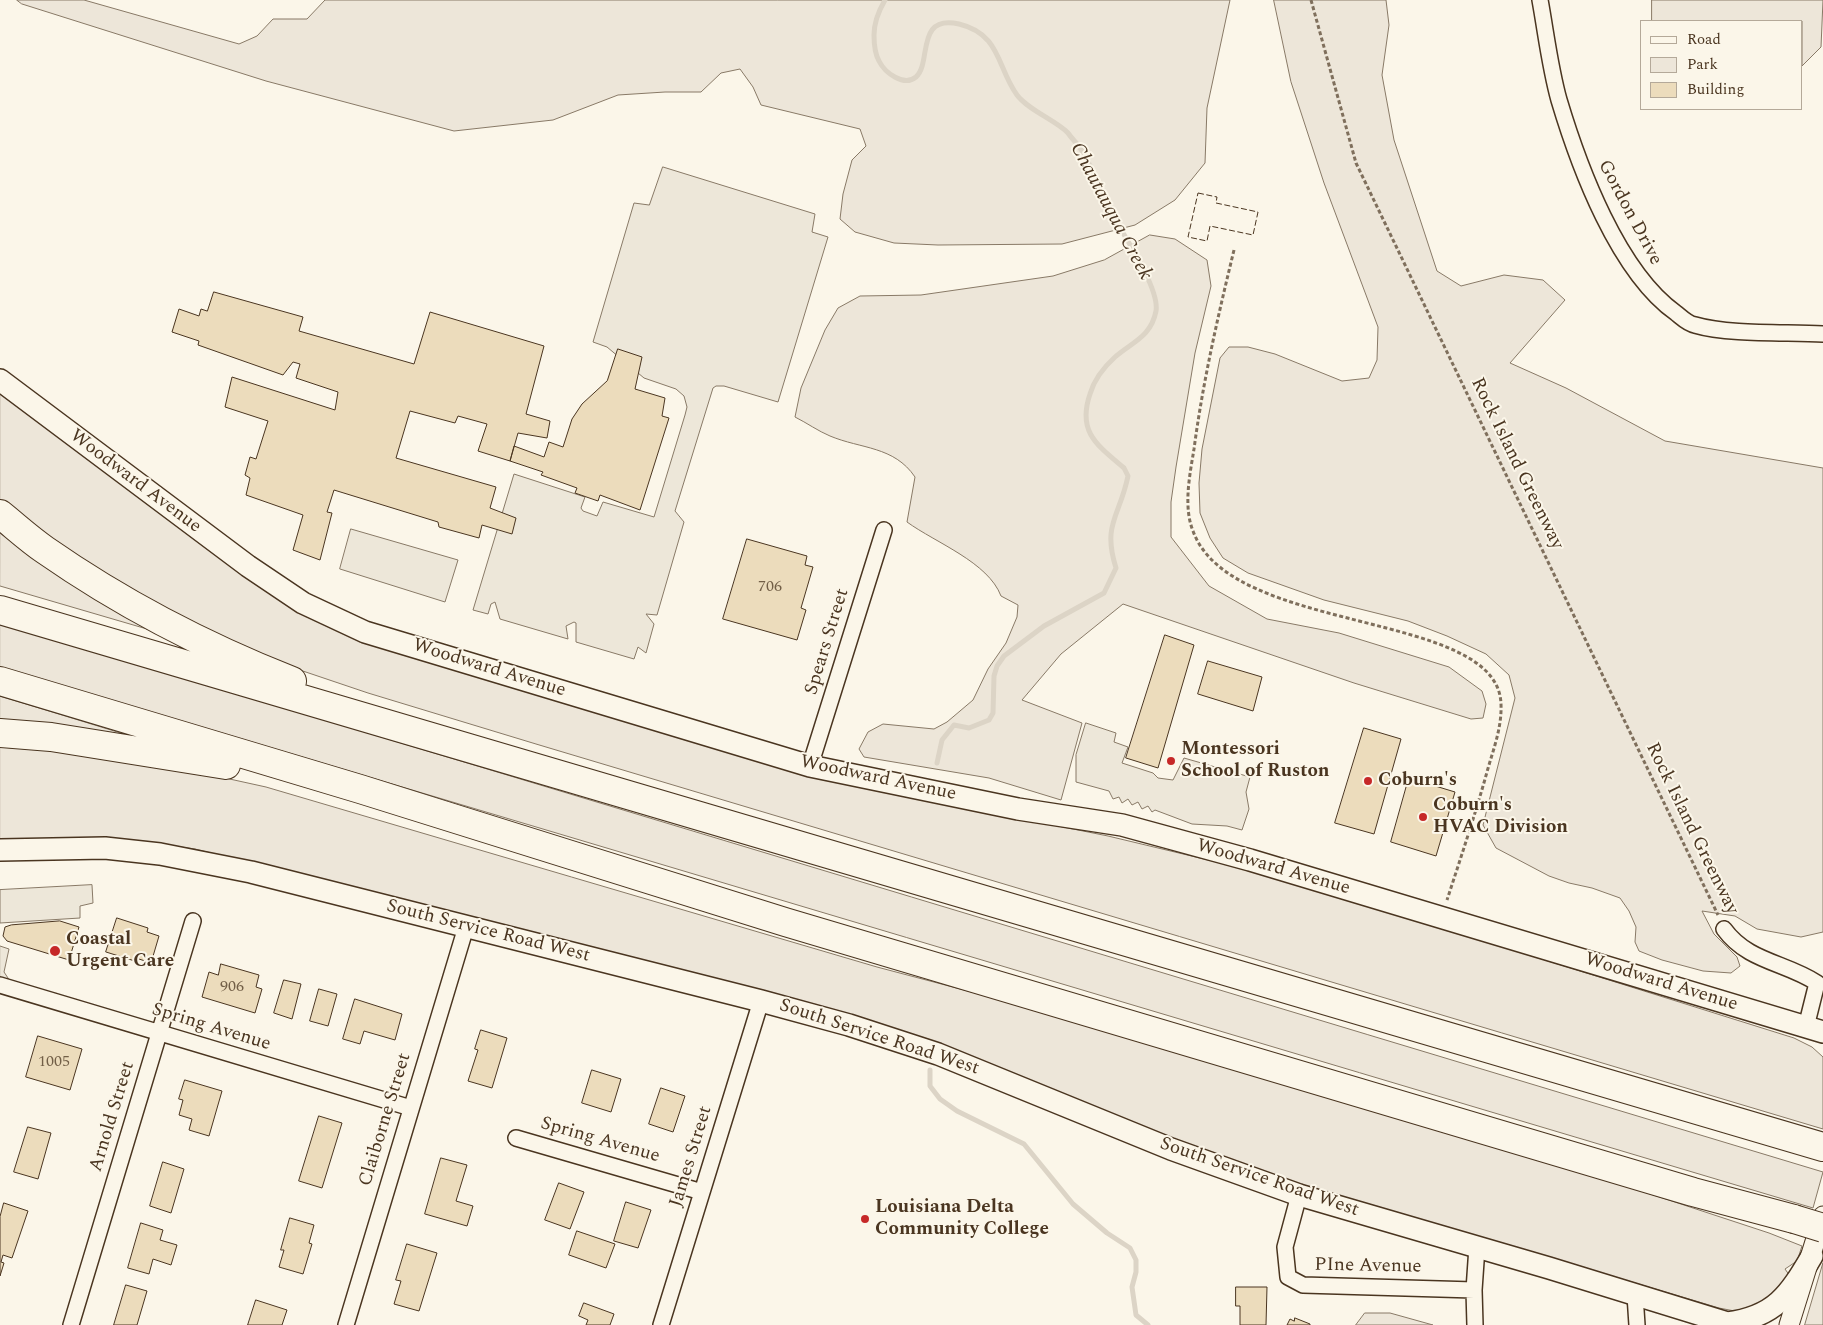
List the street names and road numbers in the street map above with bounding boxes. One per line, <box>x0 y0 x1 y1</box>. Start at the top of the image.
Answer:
street label: Gordon Drive <box>1592 157 1666 269</box>
street label: Rock Island Greenway <box>1464 374 1568 554</box>
street label: Woodward Avenue <box>65 425 205 539</box>
street label: Spears Street <box>801 586 855 698</box>
street label: Woodward Avenue <box>410 635 568 703</box>
street label: Rock Island Greenway <box>1639 739 1743 919</box>
street label: Woodward Avenue <box>798 751 958 807</box>
street label: Woodward Avenue <box>1194 835 1352 901</box>
street label: South Service Road West <box>384 896 592 968</box>
street label: Woodward Avenue <box>1582 949 1740 1017</box>
street label: South Service Road West <box>776 995 982 1081</box>
street label: Spring Avenue <box>149 999 273 1057</box>
street label: Claiborne Street <box>355 1051 417 1189</box>
street label: Arnold Street <box>85 1059 141 1175</box>
street label: James Street <box>666 1104 718 1210</box>
street label: Spring Avenue <box>538 1113 662 1169</box>
street label: South Service Road West <box>1156 1133 1362 1223</box>
street label: PIne Avenue <box>1314 1255 1422 1279</box>

